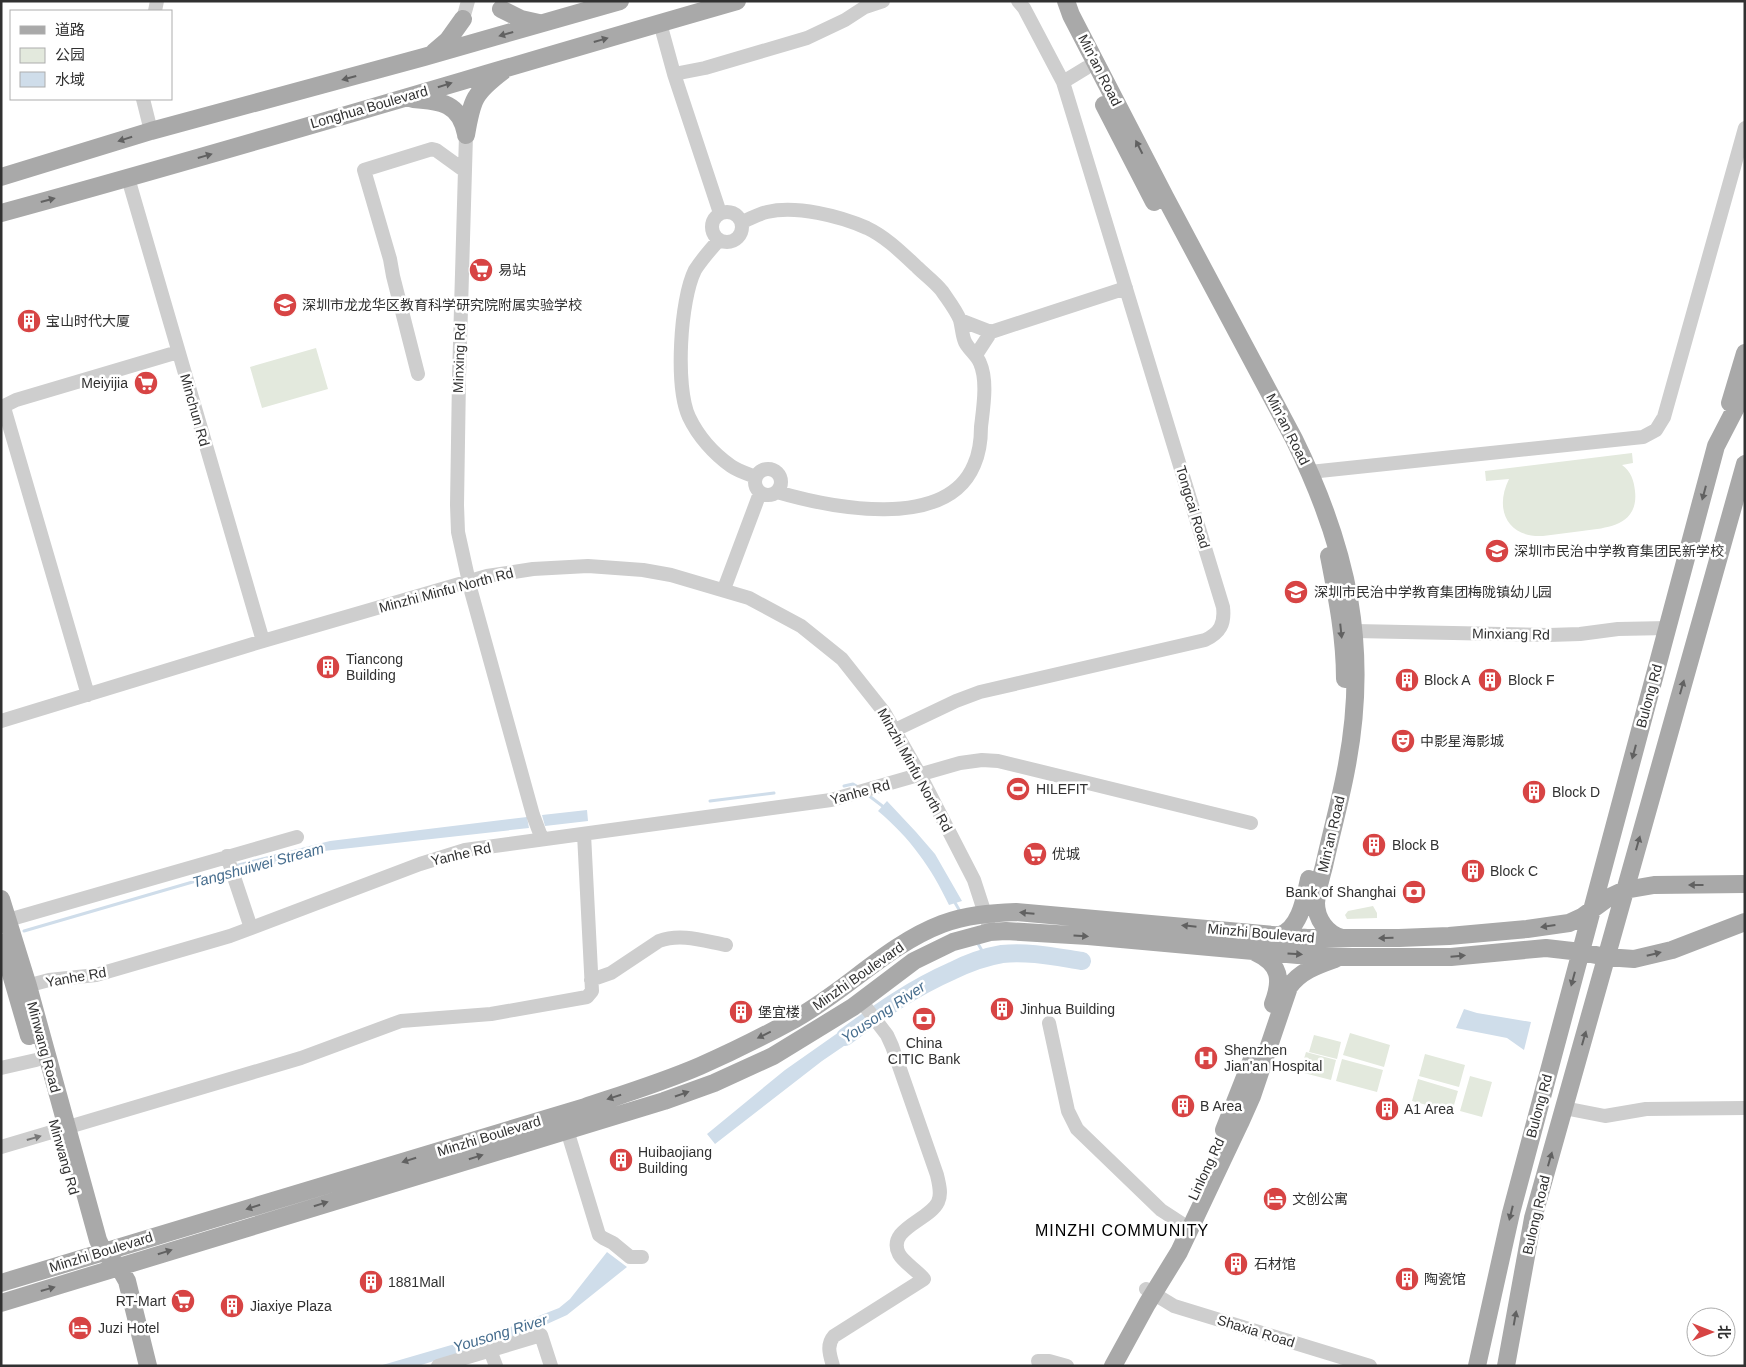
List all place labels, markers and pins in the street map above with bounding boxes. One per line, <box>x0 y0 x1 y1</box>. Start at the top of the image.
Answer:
supermarket icon: 易站 <box>468 257 494 283</box>
place label: 易站 <box>498 262 526 278</box>
school or university icon: 深圳市龙龙华区教育科学研究院附属实验学校 <box>272 292 298 318</box>
place label: 深圳市龙龙华区教育科学研究院附属实验学校 <box>302 297 582 313</box>
building icon: 宝山时代大厦 <box>16 308 42 334</box>
place label: 宝山时代大厦 <box>46 313 130 329</box>
supermarket icon: Meiyijia <box>133 370 159 396</box>
place label: Meiyijia <box>81 375 128 391</box>
school or university icon: 深圳市民治中学教育集团民新学校 <box>1484 538 1510 564</box>
place label: 深圳市民治中学教育集团民新学校 <box>1514 543 1724 559</box>
school or university icon: 深圳市民治中学教育集团梅陇镇幼儿园 <box>1283 579 1309 605</box>
place label: 深圳市民治中学教育集团梅陇镇幼儿园 <box>1314 584 1552 600</box>
place label: Tiancong Building <box>346 651 403 683</box>
building icon: Tiancong Building <box>315 654 341 680</box>
building icon: Block A <box>1394 667 1420 693</box>
building icon: Block F <box>1477 667 1503 693</box>
place label: Block A <box>1424 672 1471 688</box>
place label: Block F <box>1508 672 1555 688</box>
theatre icon: 中影星海影城 <box>1390 728 1416 754</box>
place label: 中影星海影城 <box>1420 733 1504 749</box>
sports icon: HILEFIT <box>1005 776 1031 802</box>
building icon: Block D <box>1521 779 1547 805</box>
place label: HILEFIT <box>1036 781 1089 797</box>
place label: Block D <box>1552 784 1600 800</box>
building icon: Block B <box>1361 832 1387 858</box>
place label: Block B <box>1392 837 1439 853</box>
supermarket icon: 优城 <box>1022 841 1048 867</box>
place label: 优城 <box>1052 846 1080 862</box>
building icon: Block C <box>1460 858 1486 884</box>
place label: Block C <box>1490 863 1538 879</box>
bank icon: Bank of Shanghai <box>1401 879 1427 905</box>
place label: Bank of Shanghai <box>1285 884 1396 900</box>
building icon: Jinhua Building <box>989 996 1015 1022</box>
building icon: 堡宜楼 <box>728 999 754 1025</box>
place label: Jinhua Building <box>1020 1001 1115 1017</box>
place label: 堡宜楼 <box>758 1004 800 1020</box>
bank icon: China CITIC Bank <box>911 1006 937 1032</box>
place label: China CITIC Bank <box>888 1035 961 1067</box>
place label: Shenzhen Jian'an Hospital <box>1224 1042 1322 1074</box>
hospital icon: Shenzhen Jian'an Hospital <box>1193 1045 1219 1071</box>
building icon: B Area <box>1170 1093 1196 1119</box>
building icon: A1 Area <box>1374 1096 1400 1122</box>
place label: B Area <box>1200 1098 1242 1114</box>
place label: A1 Area <box>1404 1101 1454 1117</box>
place label: Huibaojiang Building <box>638 1144 712 1176</box>
building icon: Huibaojiang Building <box>608 1147 634 1173</box>
hotel icon: 文创公寓 <box>1262 1186 1288 1212</box>
place label: 文创公寓 <box>1292 1191 1348 1207</box>
building icon: 石材馆 <box>1223 1251 1249 1277</box>
place label: 石材馆 <box>1254 1256 1296 1272</box>
building icon: 陶瓷馆 <box>1394 1266 1420 1292</box>
building icon: 1881Mall <box>358 1269 384 1295</box>
place label: 陶瓷馆 <box>1424 1271 1466 1287</box>
place label: 1881Mall <box>388 1274 445 1290</box>
supermarket icon: RT-Mart <box>170 1288 196 1314</box>
place label: RT-Mart <box>116 1293 166 1309</box>
building icon: Jiaxiye Plaza <box>219 1293 245 1319</box>
place label: Jiaxiye Plaza <box>250 1298 332 1314</box>
hotel icon: Juzi Hotel <box>67 1315 93 1341</box>
place label: Juzi Hotel <box>98 1320 159 1336</box>

